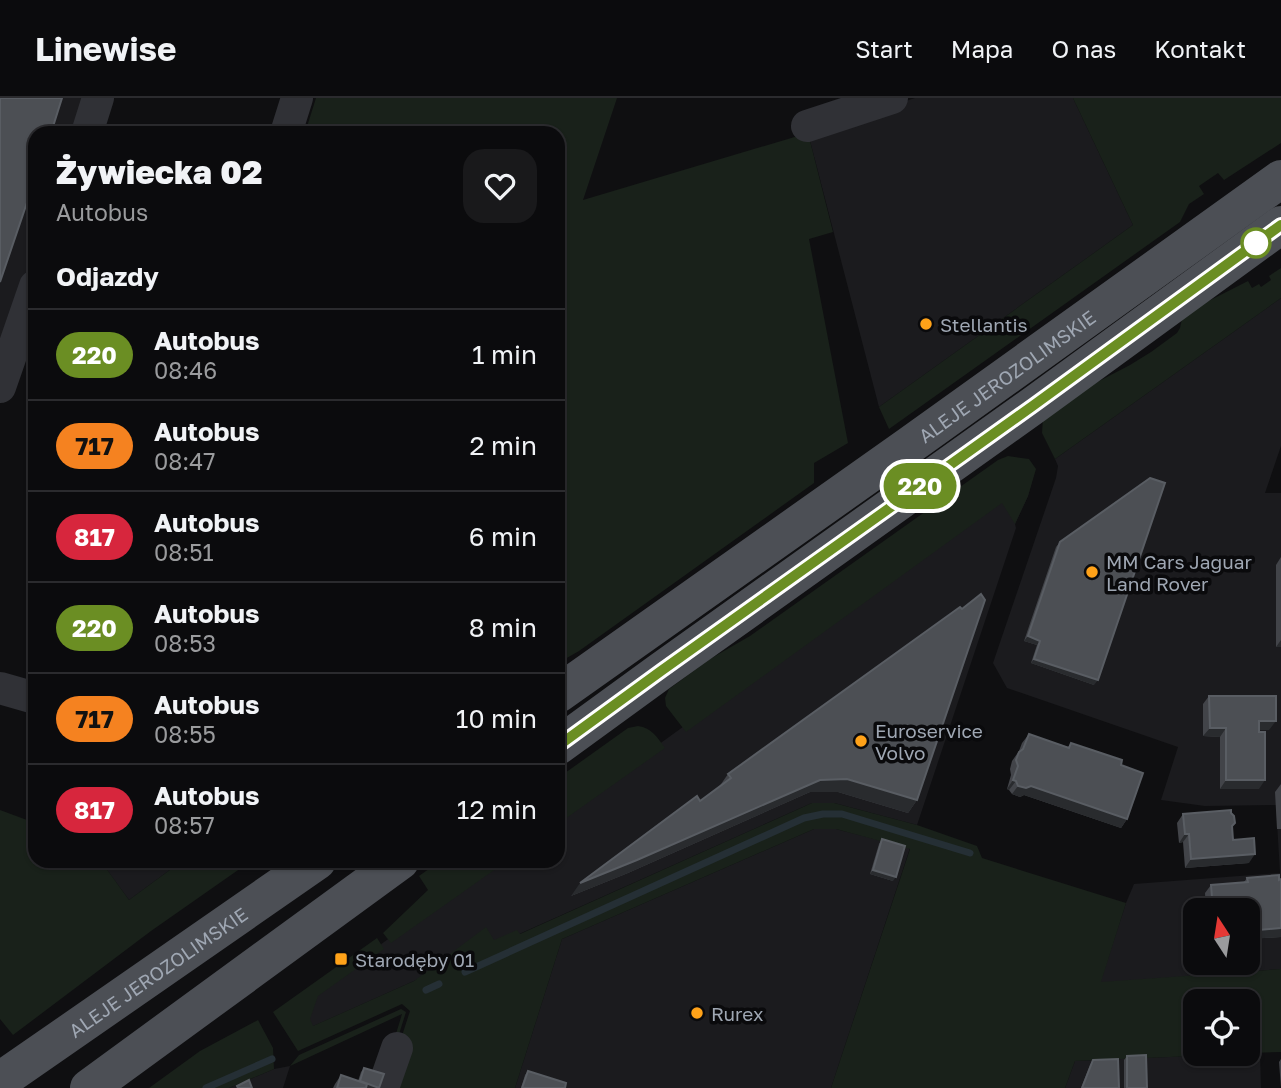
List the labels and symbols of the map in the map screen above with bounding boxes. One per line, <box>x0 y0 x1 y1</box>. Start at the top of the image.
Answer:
unlabelled marker <box>1241 228 1271 258</box>
street label: ALEJE JEROZOLIMSKIE <box>914 305 1100 447</box>
place label: Stellantis <box>940 313 1028 336</box>
marker: Stellantis <box>918 316 934 332</box>
line badge: 220 <box>880 463 960 509</box>
place label: MM Cars Jaguar Land Rover <box>1106 550 1253 595</box>
marker: MM Cars Jaguar Land Rover <box>1084 564 1100 580</box>
place label: Euroservice Volvo <box>875 719 983 764</box>
marker: Euroservice Volvo <box>853 733 869 749</box>
north arrow <box>1183 898 1260 975</box>
street label: ALEJE JEROZOLIMSKIE <box>64 902 252 1042</box>
place label: Starodęby 01 <box>355 948 474 971</box>
marker: Starodęby 01 <box>333 951 349 967</box>
place label: Rurex <box>711 1002 763 1025</box>
marker: Rurex <box>689 1005 705 1021</box>

